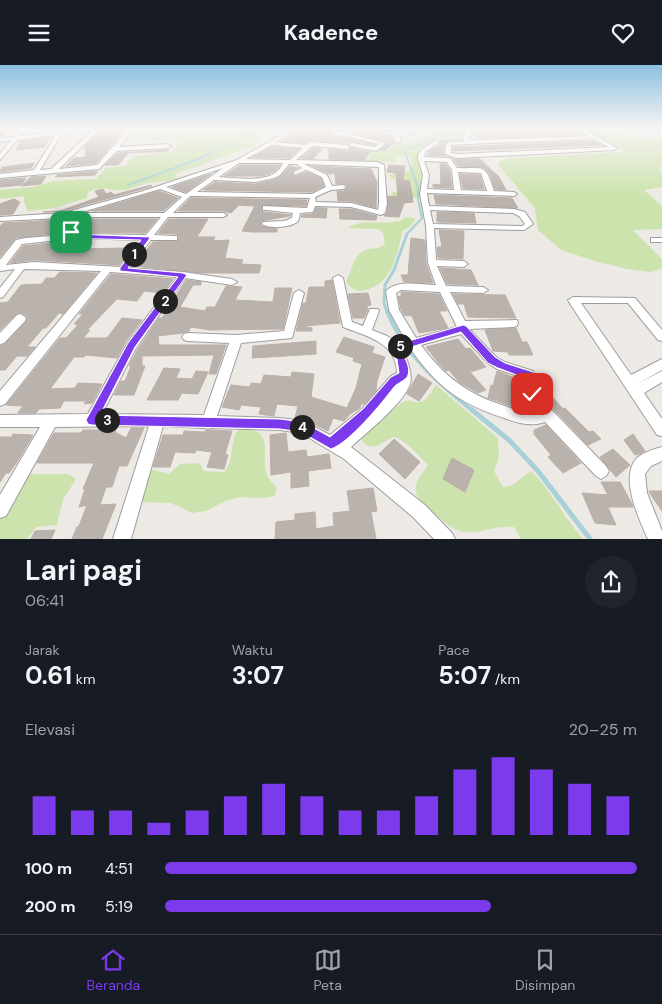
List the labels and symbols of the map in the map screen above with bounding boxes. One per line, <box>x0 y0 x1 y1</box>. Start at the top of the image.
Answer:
pin <box>50 211 92 253</box>
pin: 1 <box>122 241 146 267</box>
pin: 2 <box>152 289 178 313</box>
pin: 5 <box>388 333 412 359</box>
pin <box>511 373 553 415</box>
pin: 3 <box>94 407 120 433</box>
pin: 4 <box>290 415 314 439</box>

